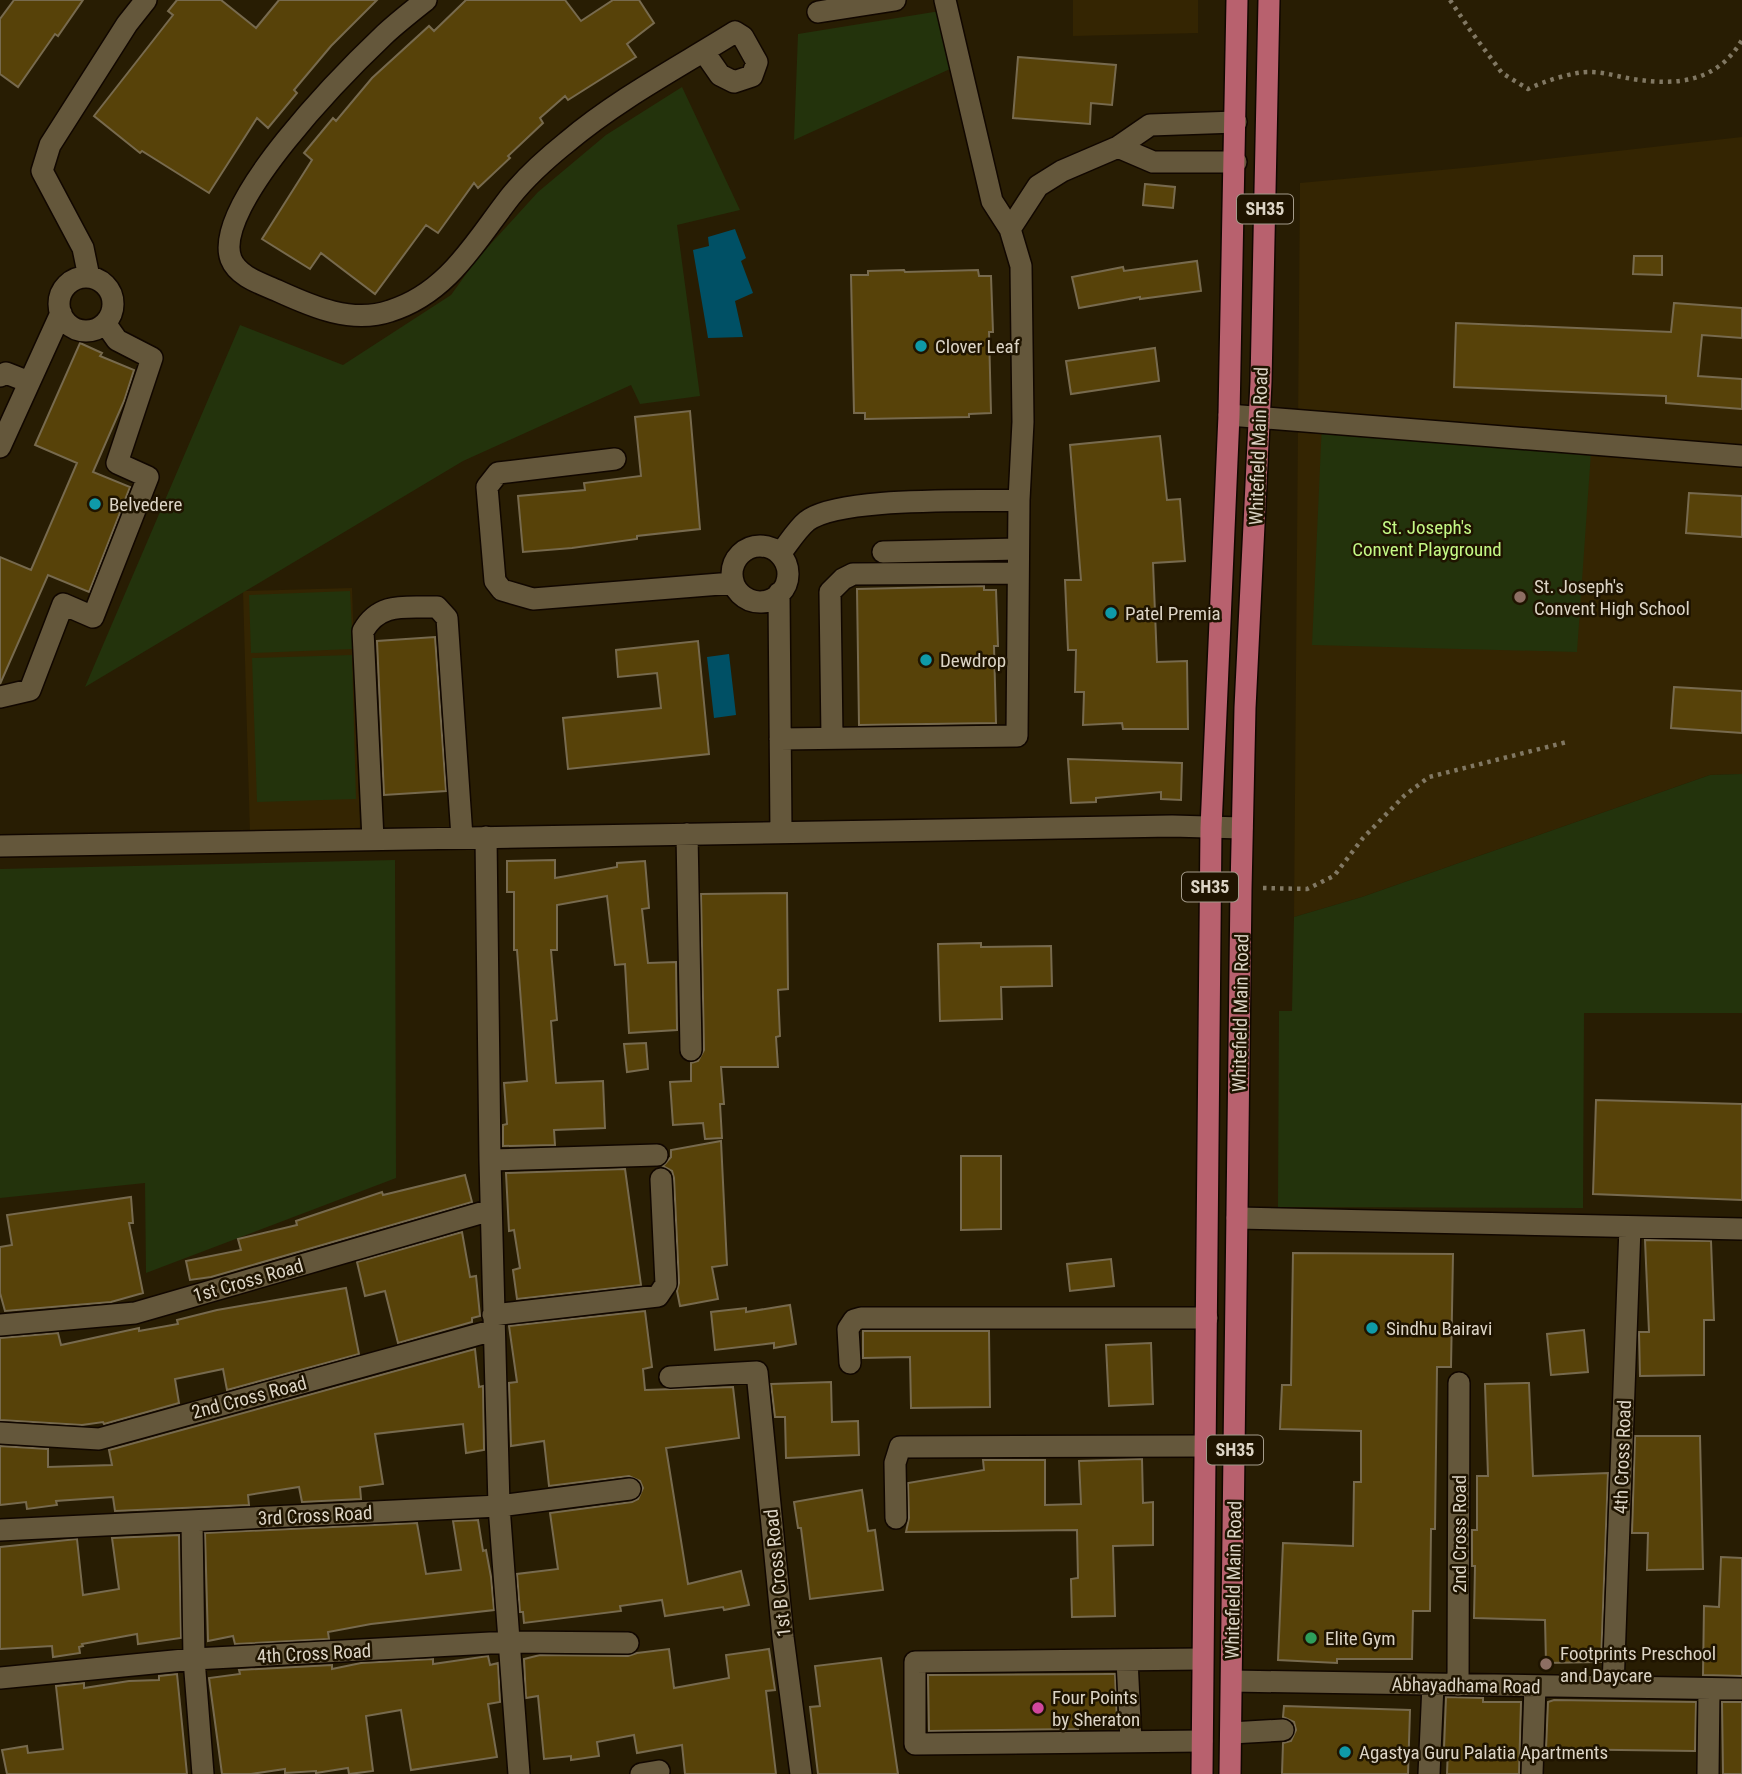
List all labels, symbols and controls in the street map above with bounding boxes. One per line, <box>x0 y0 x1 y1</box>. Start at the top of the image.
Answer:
road number: SH35 <box>1237 194 1293 224</box>
place label: Clover Leaf <box>935 335 1020 358</box>
marker: Clover Leaf <box>913 338 929 354</box>
street label: Whitefield Main Road <box>1244 366 1273 526</box>
place label: Belvedere <box>109 493 182 516</box>
marker: Belvedere <box>87 496 103 512</box>
park label: St. Joseph's Convent Playground <box>1352 516 1502 561</box>
place label: St. Joseph's Convent High School <box>1534 575 1690 620</box>
marker: St. Joseph's Convent High School <box>1512 589 1528 605</box>
place label: Patel Premia <box>1125 602 1221 625</box>
marker: Patel Premia <box>1103 605 1119 621</box>
place label: Dewdrop <box>940 649 1006 672</box>
marker: Dewdrop <box>918 652 934 668</box>
road number: SH35 <box>1182 872 1238 902</box>
street label: Whitefield Main Road <box>1228 934 1253 1092</box>
street label: 1st Cross Road <box>190 1254 306 1307</box>
place label: Sindhu Bairavi <box>1386 1317 1492 1340</box>
marker: Sindhu Bairavi <box>1364 1320 1380 1336</box>
street label: 2nd Cross Road <box>189 1371 309 1424</box>
street label: 4th Cross Road <box>1609 1400 1636 1515</box>
road number: SH35 <box>1207 1436 1263 1464</box>
street label: 2nd Cross Road <box>1448 1475 1471 1593</box>
street label: 3rd Cross Road <box>257 1501 373 1530</box>
street label: Whitefield Main Road <box>1221 1501 1246 1659</box>
street label: 1st B Cross Road <box>759 1508 796 1638</box>
place label: Elite Gym <box>1325 1627 1396 1650</box>
marker: Elite Gym <box>1303 1630 1319 1646</box>
street label: 4th Cross Road <box>256 1639 372 1668</box>
place label: Footprints Preschool and Daycare <box>1560 1642 1716 1687</box>
marker: Footprints Preschool and Daycare <box>1538 1656 1554 1672</box>
street label: Abhayadhama Road <box>1391 1673 1541 1698</box>
place label: Four Points by Sheraton <box>1052 1686 1140 1731</box>
marker: Four Points by Sheraton <box>1030 1700 1046 1716</box>
place label: Agastya Guru Palatia Apartments <box>1359 1741 1608 1764</box>
marker: Agastya Guru Palatia Apartments <box>1337 1744 1353 1760</box>

